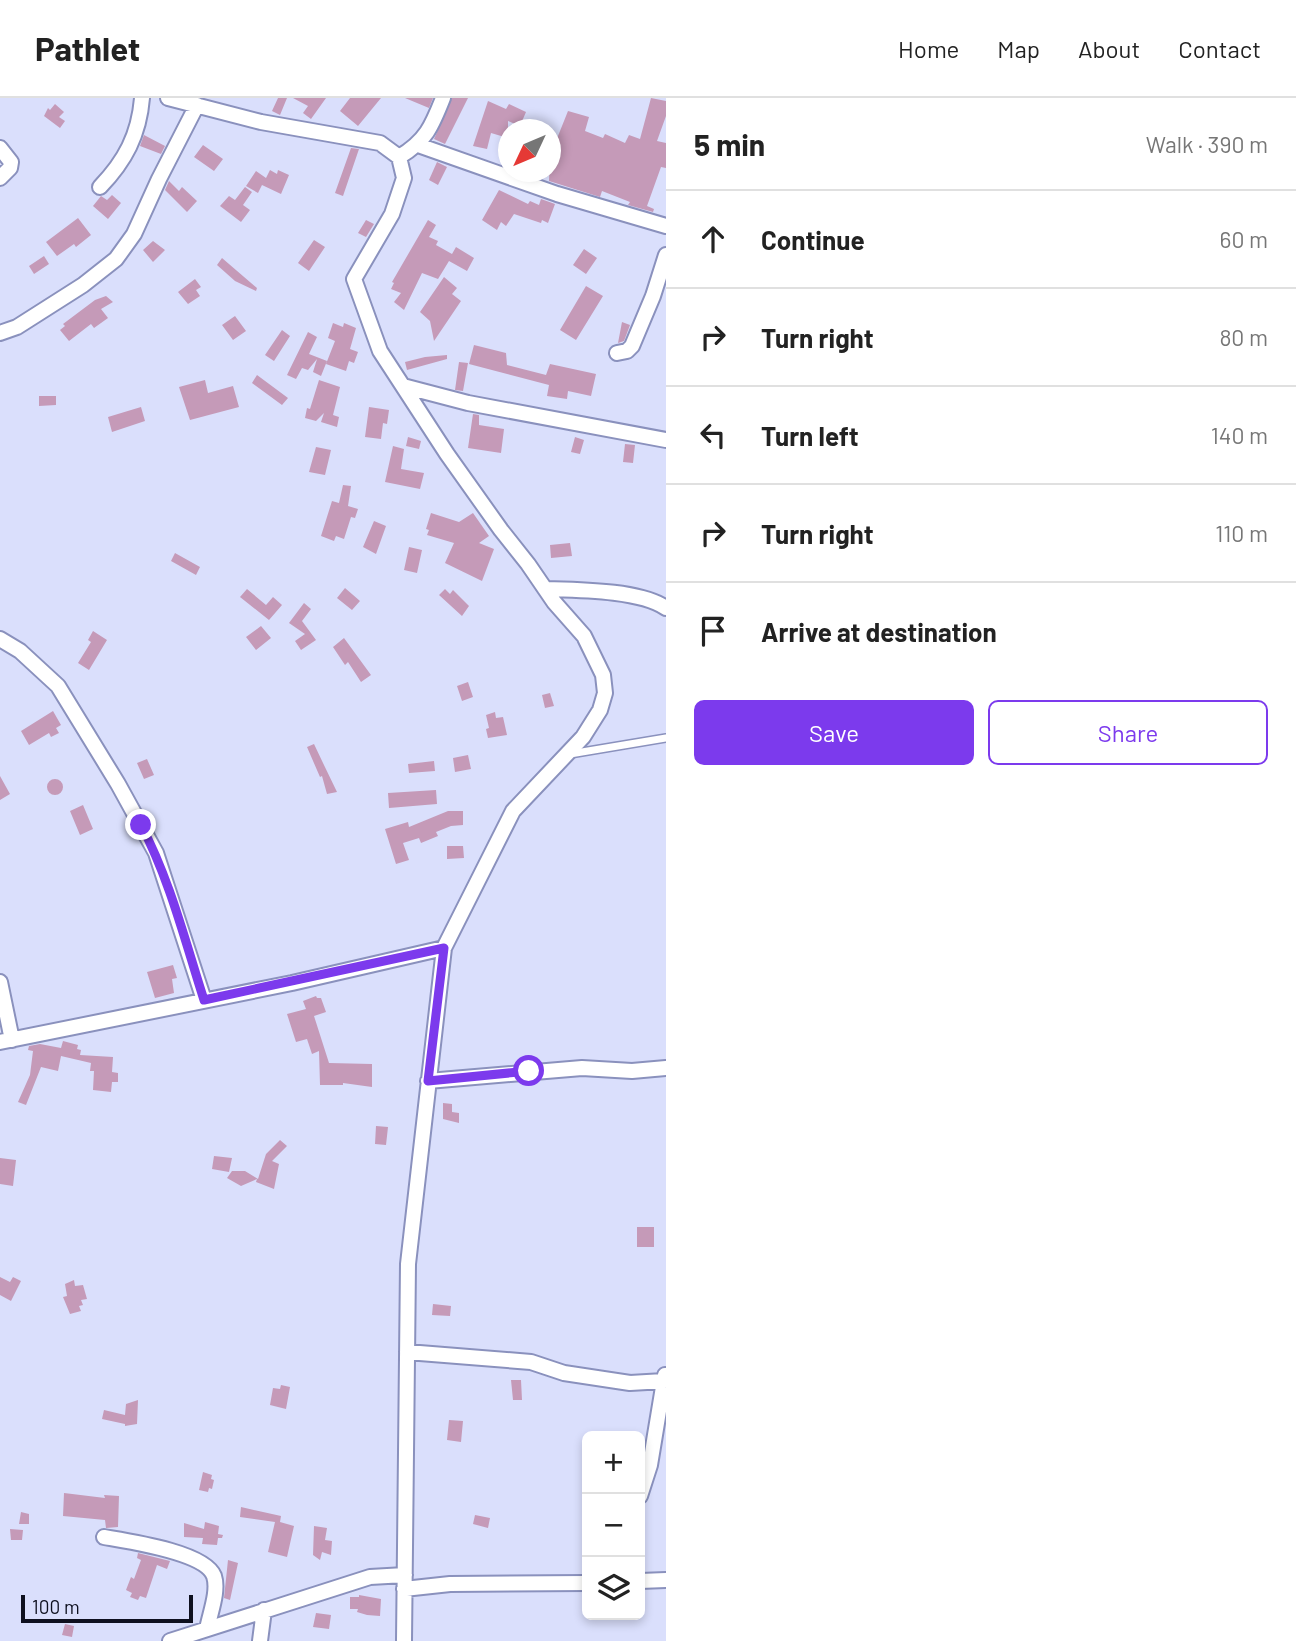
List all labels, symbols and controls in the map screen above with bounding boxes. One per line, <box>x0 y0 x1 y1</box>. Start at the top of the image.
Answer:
text: Pathlet <box>35 28 140 68</box>
text: Home <box>898 34 959 63</box>
text: Map <box>997 34 1040 63</box>
text: About <box>1078 34 1140 63</box>
text: Contact <box>1178 34 1261 63</box>
north arrow <box>498 119 561 182</box>
text: 5 min <box>694 126 765 162</box>
text: Walk · 390 m <box>1146 130 1268 158</box>
icon: ahead <box>694 220 732 258</box>
text: Continue <box>761 224 865 255</box>
text: 60 m <box>1220 225 1268 253</box>
icon: right <box>694 318 732 356</box>
text: Turn right <box>761 322 874 353</box>
text: 80 m <box>1219 323 1268 351</box>
icon: left <box>694 416 732 454</box>
text: Turn left <box>761 420 859 451</box>
text: 140 m <box>1211 421 1268 449</box>
icon: right <box>694 514 732 552</box>
text: Turn right <box>761 518 874 549</box>
text: 110 m <box>1215 519 1268 547</box>
icon: arrive <box>694 612 732 650</box>
text: Arrive at destination <box>761 616 997 647</box>
button: Save <box>694 700 974 765</box>
button: Share <box>988 700 1268 765</box>
route end <box>125 809 156 840</box>
route start <box>513 1055 544 1086</box>
map controls <box>582 1431 645 1620</box>
button: + <box>582 1431 645 1494</box>
button: − <box>582 1494 645 1557</box>
button: layers <box>582 1557 645 1620</box>
scale bar <box>21 1592 192 1624</box>
text: 100 m <box>32 1595 80 1618</box>

